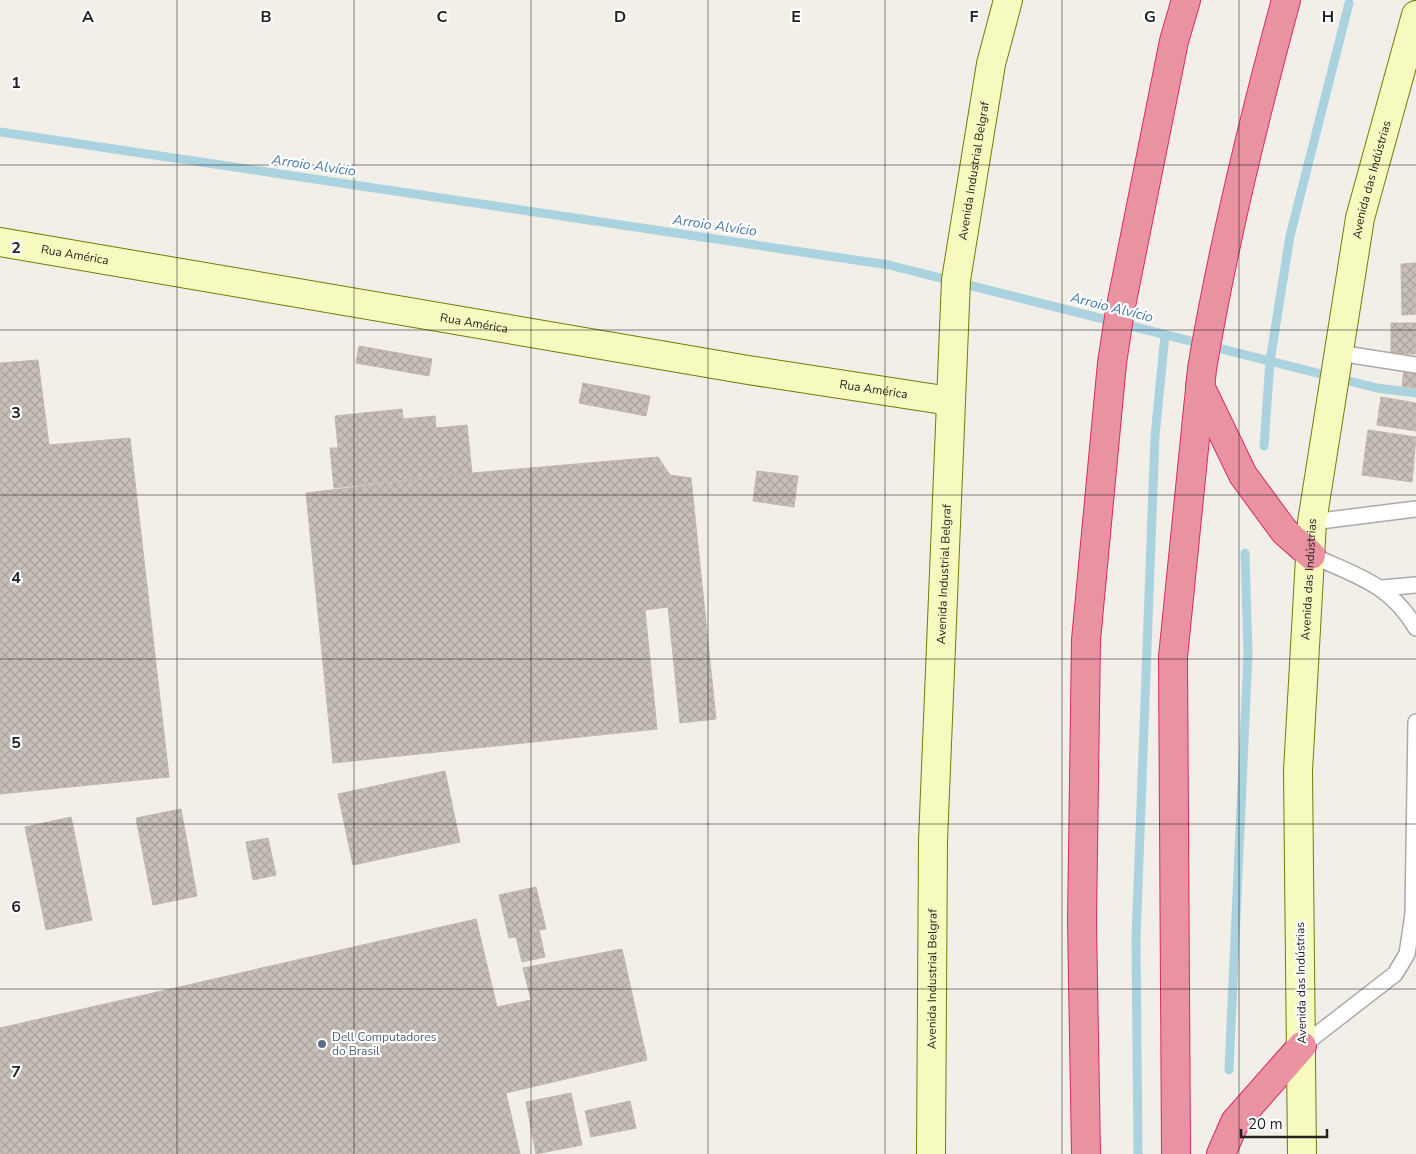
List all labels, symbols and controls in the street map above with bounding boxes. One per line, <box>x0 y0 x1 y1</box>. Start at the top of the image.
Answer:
text: A <box>82 6 94 28</box>
text: B <box>260 6 272 28</box>
text: C <box>437 6 448 28</box>
text: D <box>614 6 626 28</box>
text: E <box>791 6 801 28</box>
text: F <box>970 6 979 28</box>
text: G <box>1144 6 1156 28</box>
text: H <box>1322 6 1334 28</box>
text: 1 <box>11 72 21 94</box>
street label: Avenida Industrial Belgraf <box>955 99 993 241</box>
street label: Avenida das Indústrias <box>1349 118 1395 240</box>
water label: Arroio Alvício <box>270 150 357 181</box>
water label: Arroio Alvício <box>671 210 758 241</box>
text: 2 <box>11 237 21 259</box>
street label: Rua América <box>40 241 110 268</box>
water label: Arroio Alvício <box>1068 288 1155 327</box>
street label: Rua América <box>439 309 509 337</box>
street label: Rua América <box>839 376 909 402</box>
text: 3 <box>11 402 21 424</box>
street label: Avenida Industrial Belgraf <box>933 503 955 645</box>
street label: Avenida das Indústrias <box>1297 517 1321 641</box>
text: 4 <box>11 567 21 589</box>
text: 5 <box>11 732 21 754</box>
text: 6 <box>11 896 21 918</box>
street label: Avenida Industrial Belgraf <box>924 908 941 1049</box>
street label: Avenida das Indústrias <box>1292 922 1310 1044</box>
place label: Dell Computadores do Brasil <box>332 1029 437 1059</box>
marker: Dell Computadores do Brasil <box>316 1038 328 1050</box>
text: 7 <box>11 1061 21 1083</box>
scale bar <box>1241 1106 1327 1138</box>
text: 20 m <box>1248 1114 1283 1134</box>

